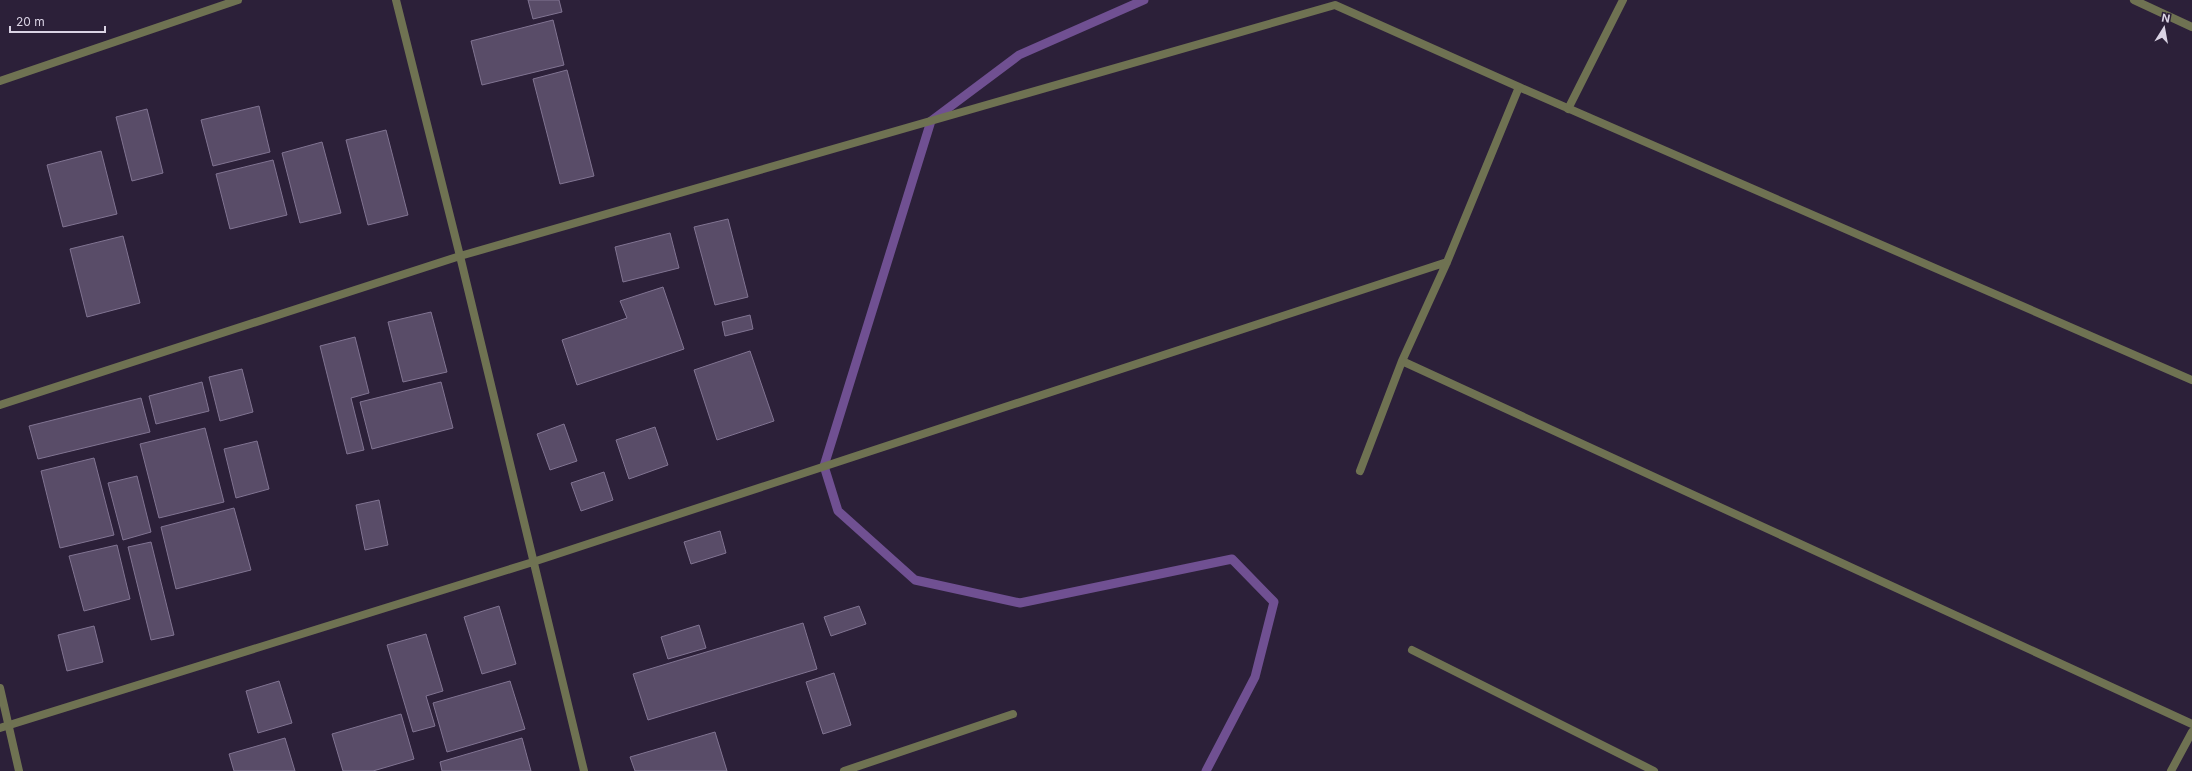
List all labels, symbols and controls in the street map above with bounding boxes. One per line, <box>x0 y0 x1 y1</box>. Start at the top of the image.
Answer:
scale bar <box>10 8 105 34</box>
north arrow <box>2144 8 2184 48</box>
text: N <box>2160 11 2171 26</box>
text: 20 m <box>16 14 45 29</box>

